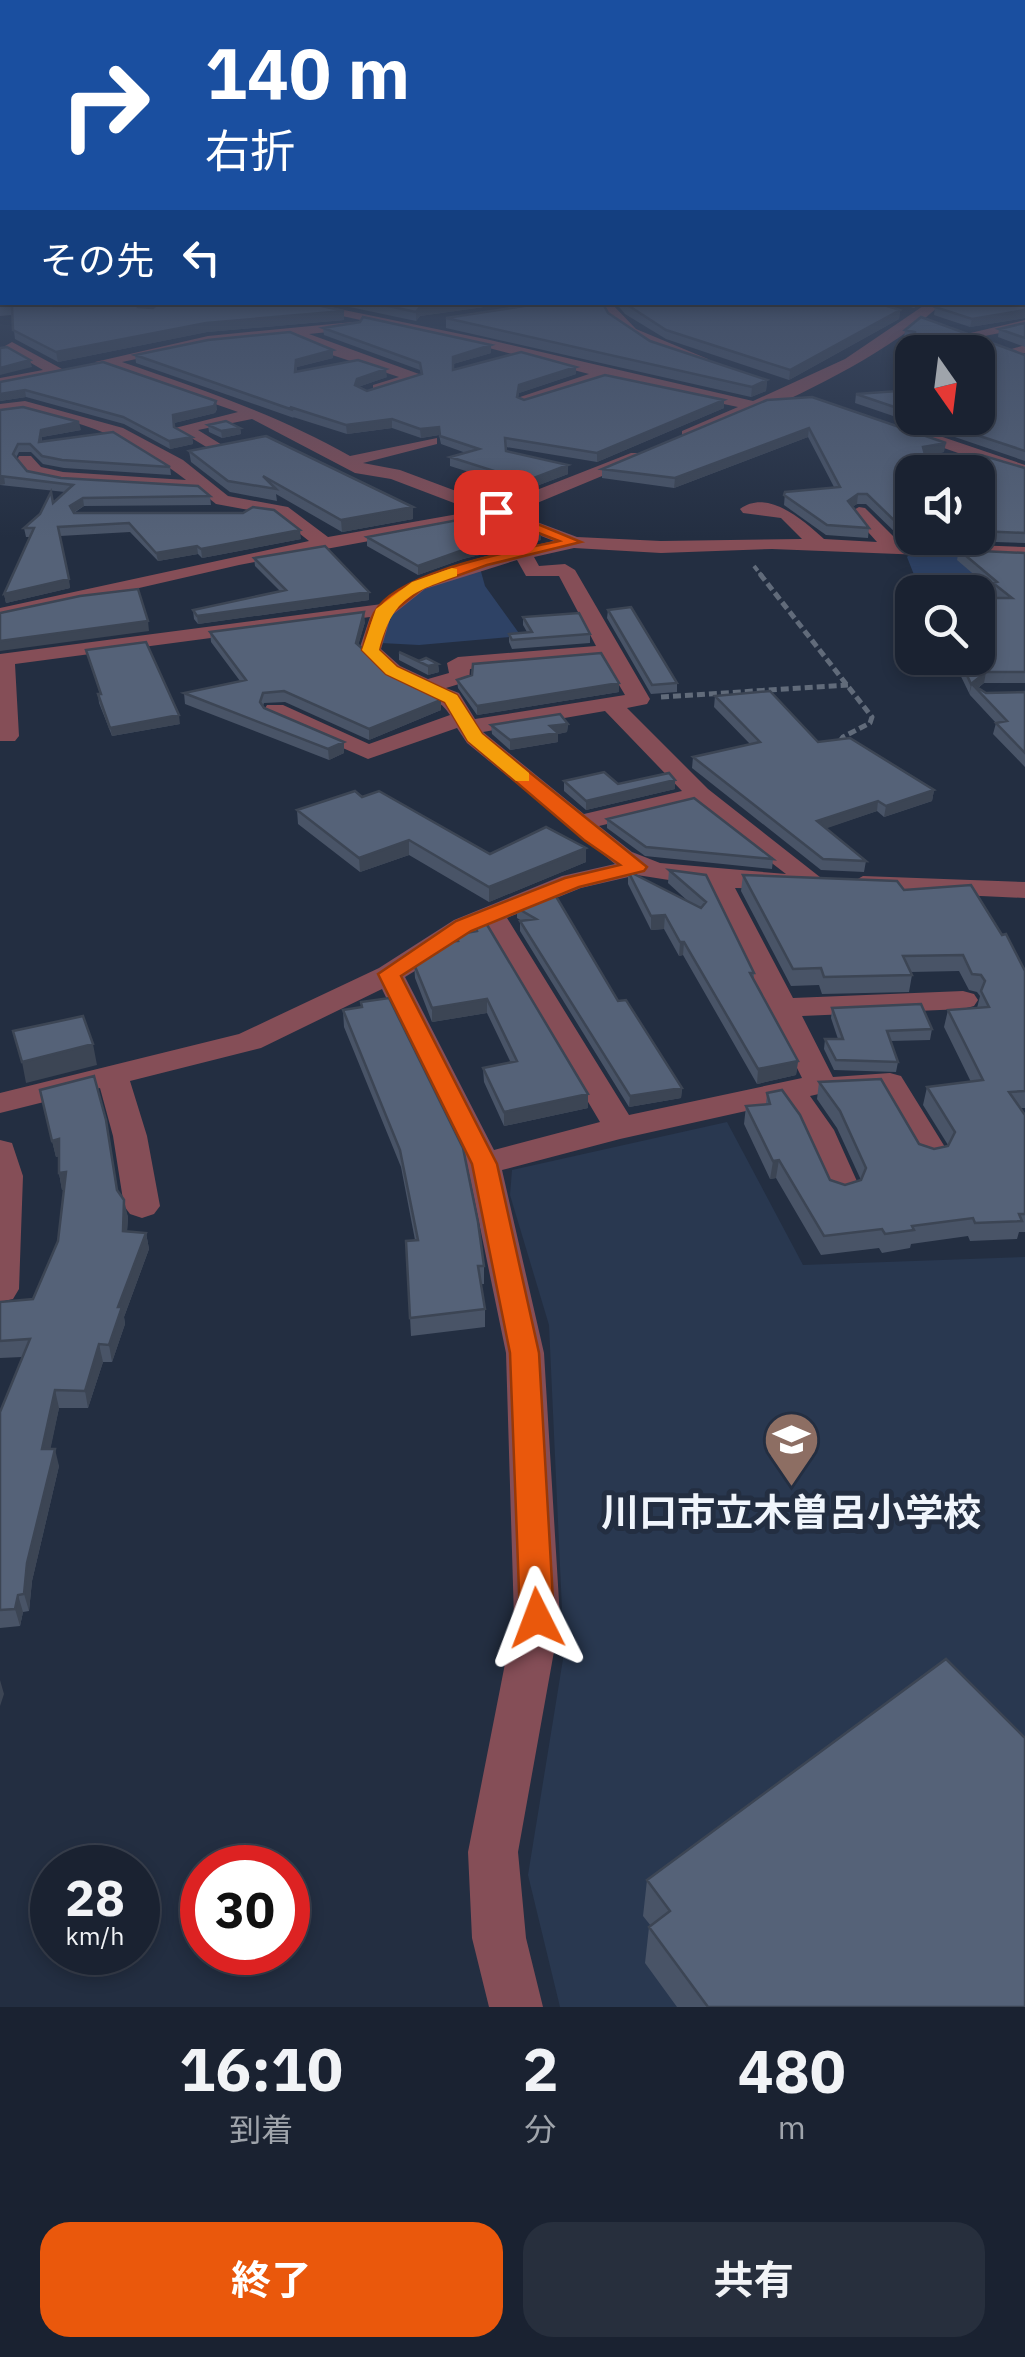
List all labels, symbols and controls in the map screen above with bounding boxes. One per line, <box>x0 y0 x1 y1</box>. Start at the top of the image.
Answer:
text: 140 m <box>205 27 410 118</box>
icon: right <box>40 40 170 170</box>
text: 右折 <box>205 121 295 179</box>
icon: left <box>174 230 229 285</box>
text: その先 <box>40 235 154 284</box>
north arrow <box>895 335 995 435</box>
map controls <box>895 335 995 675</box>
button: sound <box>895 455 995 555</box>
pin <box>454 470 539 555</box>
icon: arrive <box>469 485 524 540</box>
button: search <box>895 575 995 675</box>
school or university icon: 川口市立木曽呂小学校 <box>761 1410 821 1489</box>
place label: 川口市立木曽呂小学校 <box>601 1487 981 1536</box>
position arrow <box>485 1566 589 1670</box>
speed limit sign: 30 <box>180 1845 310 1975</box>
text: 28 <box>65 1865 125 1930</box>
text: km/h <box>66 1919 124 1952</box>
text: 16:10 <box>179 2029 343 2108</box>
text: 2 <box>522 2029 558 2108</box>
text: 480 <box>738 2031 846 2110</box>
text: m <box>778 2106 806 2148</box>
text: 到着 <box>229 2108 293 2150</box>
text: 分 <box>524 2108 556 2150</box>
button: 終了 <box>40 2222 503 2337</box>
button: 共有 <box>523 2222 985 2337</box>

